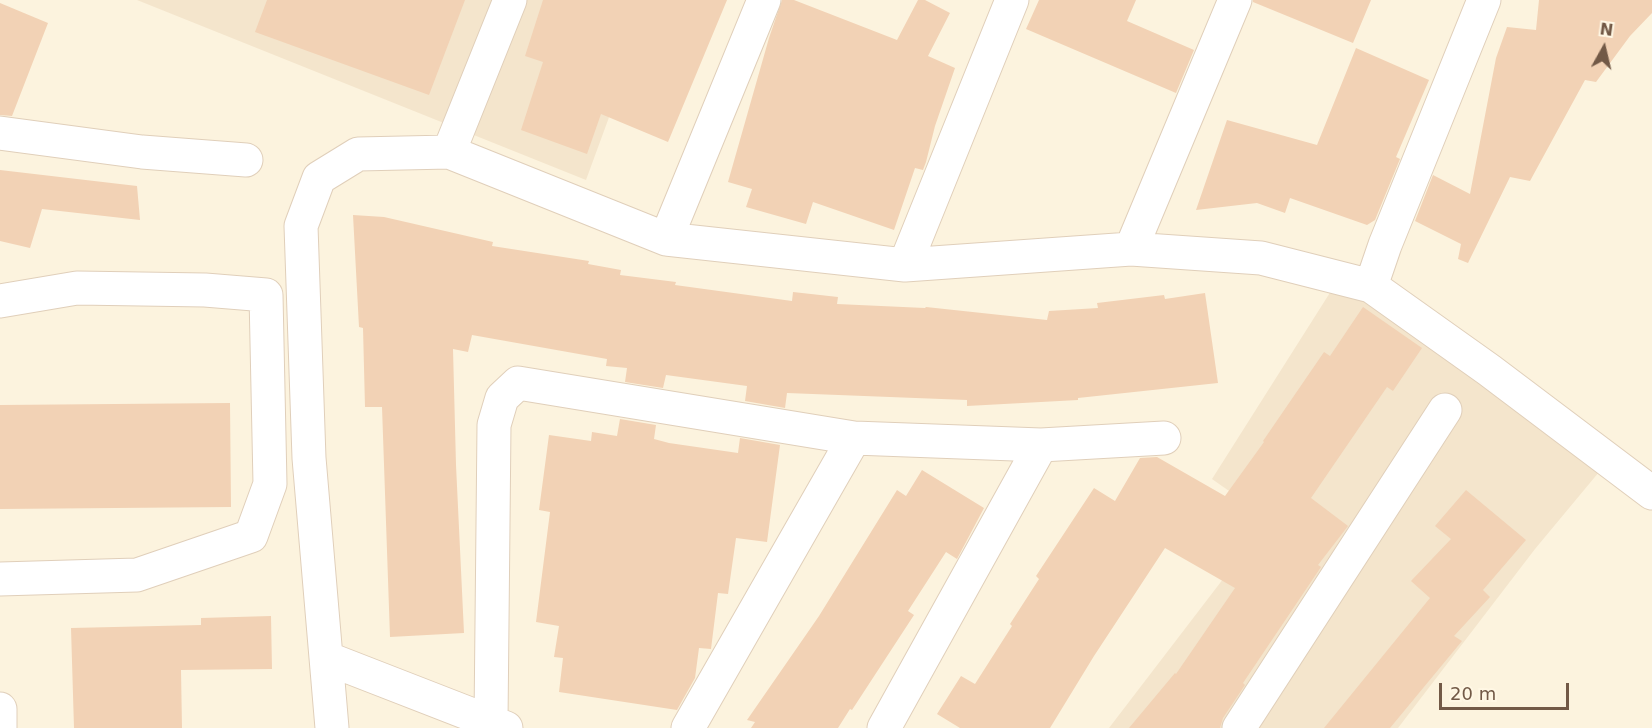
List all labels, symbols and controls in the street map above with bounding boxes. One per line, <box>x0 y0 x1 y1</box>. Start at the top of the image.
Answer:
north arrow <box>1574 18 1634 78</box>
text: N <box>1599 19 1615 40</box>
scale bar <box>1442 671 1572 709</box>
text: 20 m <box>1450 683 1496 704</box>

